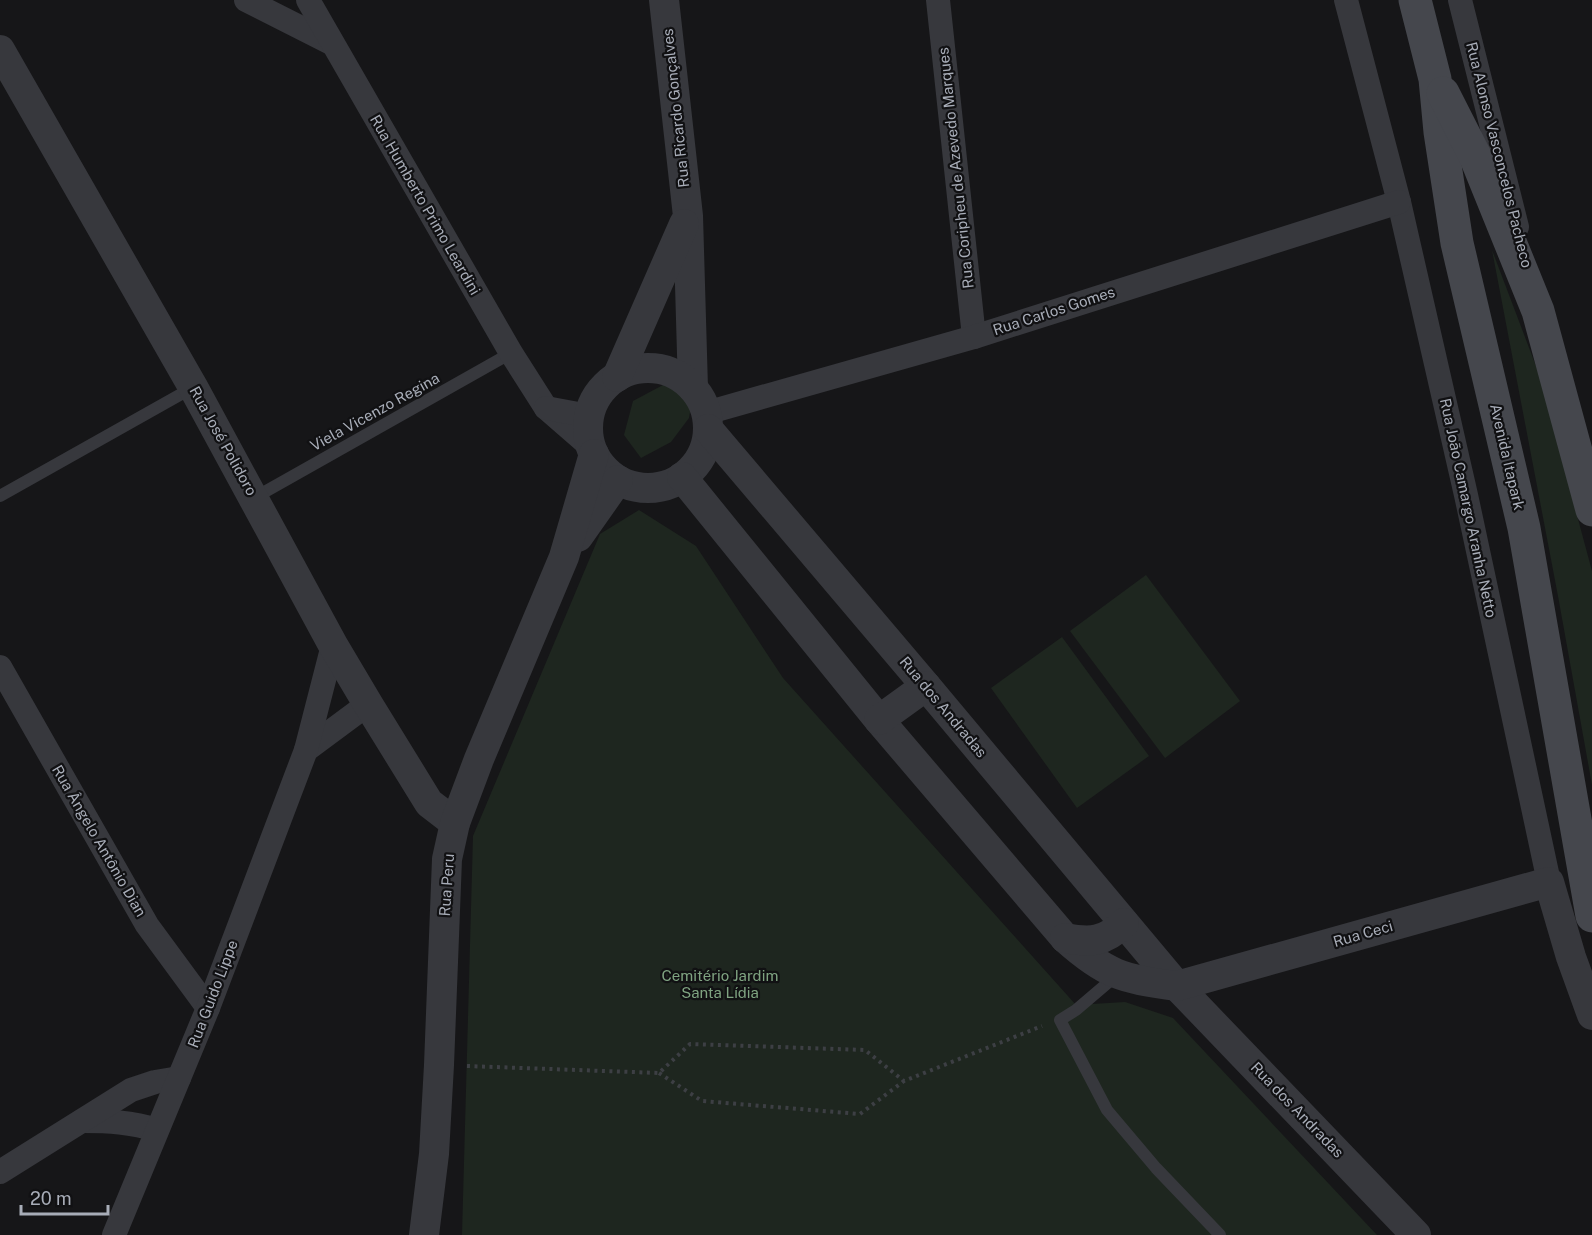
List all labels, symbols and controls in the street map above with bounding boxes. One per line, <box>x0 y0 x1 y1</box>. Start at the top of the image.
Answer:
street label: Rua Ricardo Gonçalves <box>659 28 692 188</box>
street label: Rua Alonso Vasconcelos Pacheco <box>1463 40 1536 270</box>
street label: Rua Coripheu de Azevedo Marques <box>934 47 977 289</box>
street label: Rua Humberto Primo Leardini <box>367 112 484 298</box>
street label: Rua Carlos Gomes <box>991 283 1117 338</box>
street label: Viela Vicenzo Regina <box>307 369 442 454</box>
street label: Rua José Polidoro <box>186 383 261 498</box>
street label: Rua João Camargo Aranha Netto <box>1437 397 1500 619</box>
street label: Avenida Itapark <box>1487 402 1528 512</box>
street label: Rua dos Andradas <box>896 653 990 760</box>
street label: Rua Ângelo Antônio Dian <box>49 762 150 920</box>
street label: Rua Peru <box>436 853 457 917</box>
street label: Rua Ceci <box>1331 917 1395 950</box>
street label: Rua Guido Lippe <box>184 938 241 1050</box>
park label: Cemitério Jardim Santa Lídia <box>662 967 778 1001</box>
street label: Rua dos Andradas <box>1247 1058 1347 1161</box>
scale bar <box>21 1178 108 1216</box>
text: 20 m <box>30 1188 72 1209</box>

